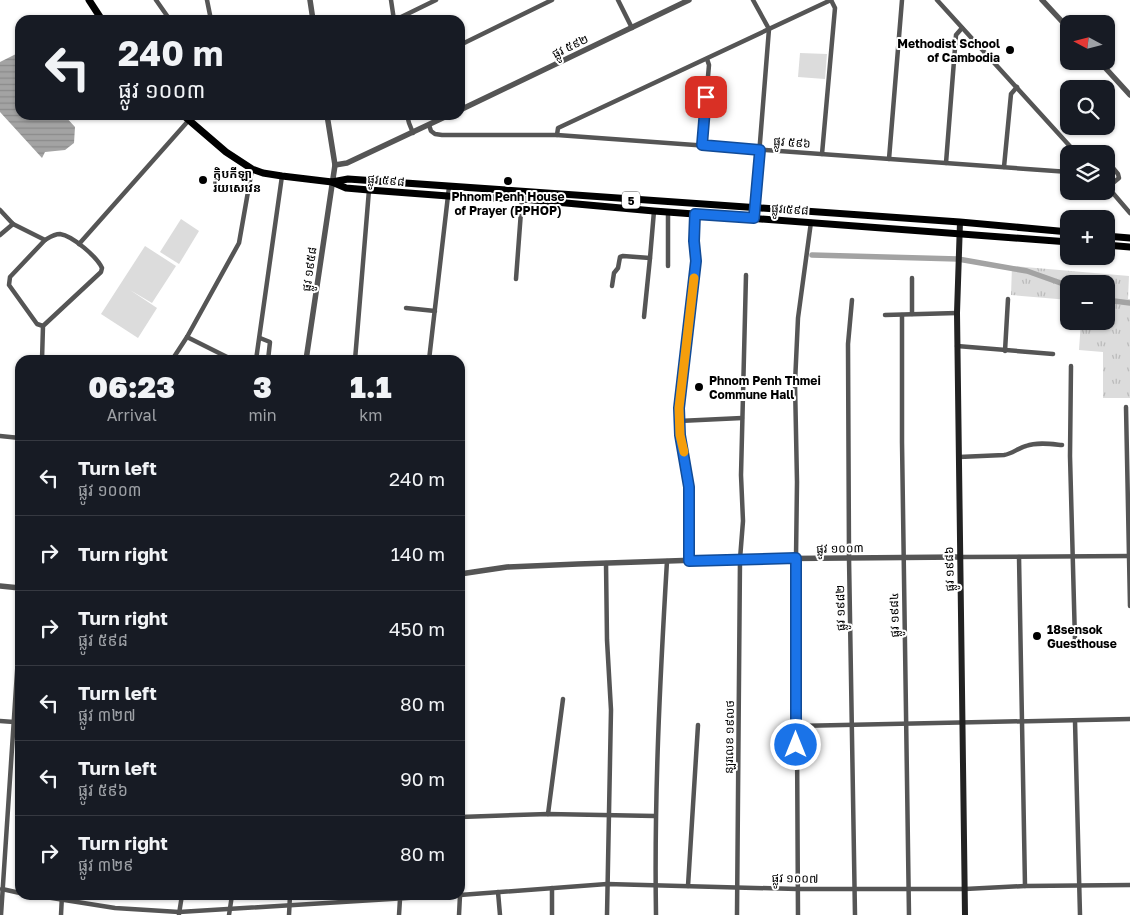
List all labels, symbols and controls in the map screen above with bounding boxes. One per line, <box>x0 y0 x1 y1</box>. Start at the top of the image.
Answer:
north arrow <box>1060 15 1115 70</box>
map controls <box>1060 15 1115 330</box>
street label: ផ្លូវ ៥៩២ <box>549 31 592 64</box>
text: 240 m <box>118 32 223 74</box>
icon: left <box>35 35 100 100</box>
place label: Methodist School of Cambodia <box>897 36 1000 65</box>
marker: Methodist School of Cambodia <box>1004 44 1016 56</box>
text: ផ្លូវ ១០០៣ <box>118 76 206 103</box>
pin <box>685 76 727 118</box>
button: search <box>1060 80 1115 135</box>
icon: arrive <box>692 83 720 111</box>
street label: ផ្លូវ ៥៩៦ <box>773 133 811 154</box>
button: layers <box>1060 145 1115 200</box>
place label: ក្លិបកីឡា រ៉យសេវេន <box>213 166 261 195</box>
street label: ផ្លូវ ៥៩៨ <box>366 171 405 193</box>
marker: ក្លិបកីឡា រ៉យសេវេន <box>197 174 209 186</box>
marker: Phnom Penh House of Prayer (PPHOP) <box>502 175 514 187</box>
place label: Phnom Penh House of Prayer (PPHOP) <box>451 189 565 218</box>
road number: 5 <box>622 192 640 208</box>
street label: ផ្លូវ ៥៩៨ <box>771 200 809 221</box>
button: + <box>1060 210 1115 265</box>
street label: ផ្លូវ ១៩៥៨ <box>298 246 323 293</box>
button: − <box>1060 275 1115 330</box>
text: 06:23 <box>88 369 175 405</box>
text: 3 <box>253 369 272 405</box>
text: 1.1 <box>350 369 392 405</box>
place label: Phnom Penh Thmei Commune Hall <box>709 373 821 402</box>
marker: Phnom Penh Thmei Commune Hall <box>693 381 705 393</box>
text: Arrival <box>107 405 157 425</box>
text: min <box>248 405 277 425</box>
text: km <box>359 405 382 425</box>
text: Turn left <box>78 456 157 479</box>
icon: left <box>35 464 63 492</box>
text: 240 m <box>389 467 445 490</box>
text: ផ្លូវ ១០០៣ <box>78 480 142 500</box>
icon: right <box>35 539 63 567</box>
street label: ផ្លូវ ១០០៣ <box>816 540 864 559</box>
text: Turn right <box>78 542 168 565</box>
text: 140 m <box>391 542 445 565</box>
street label: ផ្លូវ ១៩៨៦ <box>941 546 960 592</box>
street label: ផ្លូវ ១៩៨២ <box>832 585 851 631</box>
street label: ផ្លូវ ១៩៨៤ <box>886 592 905 638</box>
text: Turn right <box>78 606 168 629</box>
icon: right <box>35 614 63 642</box>
text: 450 m <box>389 617 445 640</box>
place label: 18sensok Guesthouse <box>1047 622 1117 651</box>
text: ផ្លូវ ៥៩៨ <box>78 630 128 650</box>
marker: 18sensok Guesthouse <box>1031 630 1043 642</box>
text: Turn left <box>78 681 157 704</box>
icon: left <box>35 689 63 717</box>
text: 80 m <box>400 692 445 715</box>
street label: ន្ឡរលេខ ១៩លថ <box>721 700 737 774</box>
text: ផ្លូវ ៣២៧ <box>78 705 136 725</box>
position arrow <box>769 718 821 770</box>
text: Turn left <box>78 756 157 779</box>
icon: left <box>35 764 63 792</box>
text: 90 m <box>400 767 445 790</box>
text: ផ្លូវ ៥៩៦ <box>78 780 128 800</box>
text: Turn right <box>78 831 168 854</box>
icon: right <box>35 839 63 867</box>
text: 80 m <box>400 842 445 865</box>
text: ផ្លូវ ៣២៩ <box>78 855 133 875</box>
street label: ផ្លូវ ១០០៧ <box>771 870 819 889</box>

